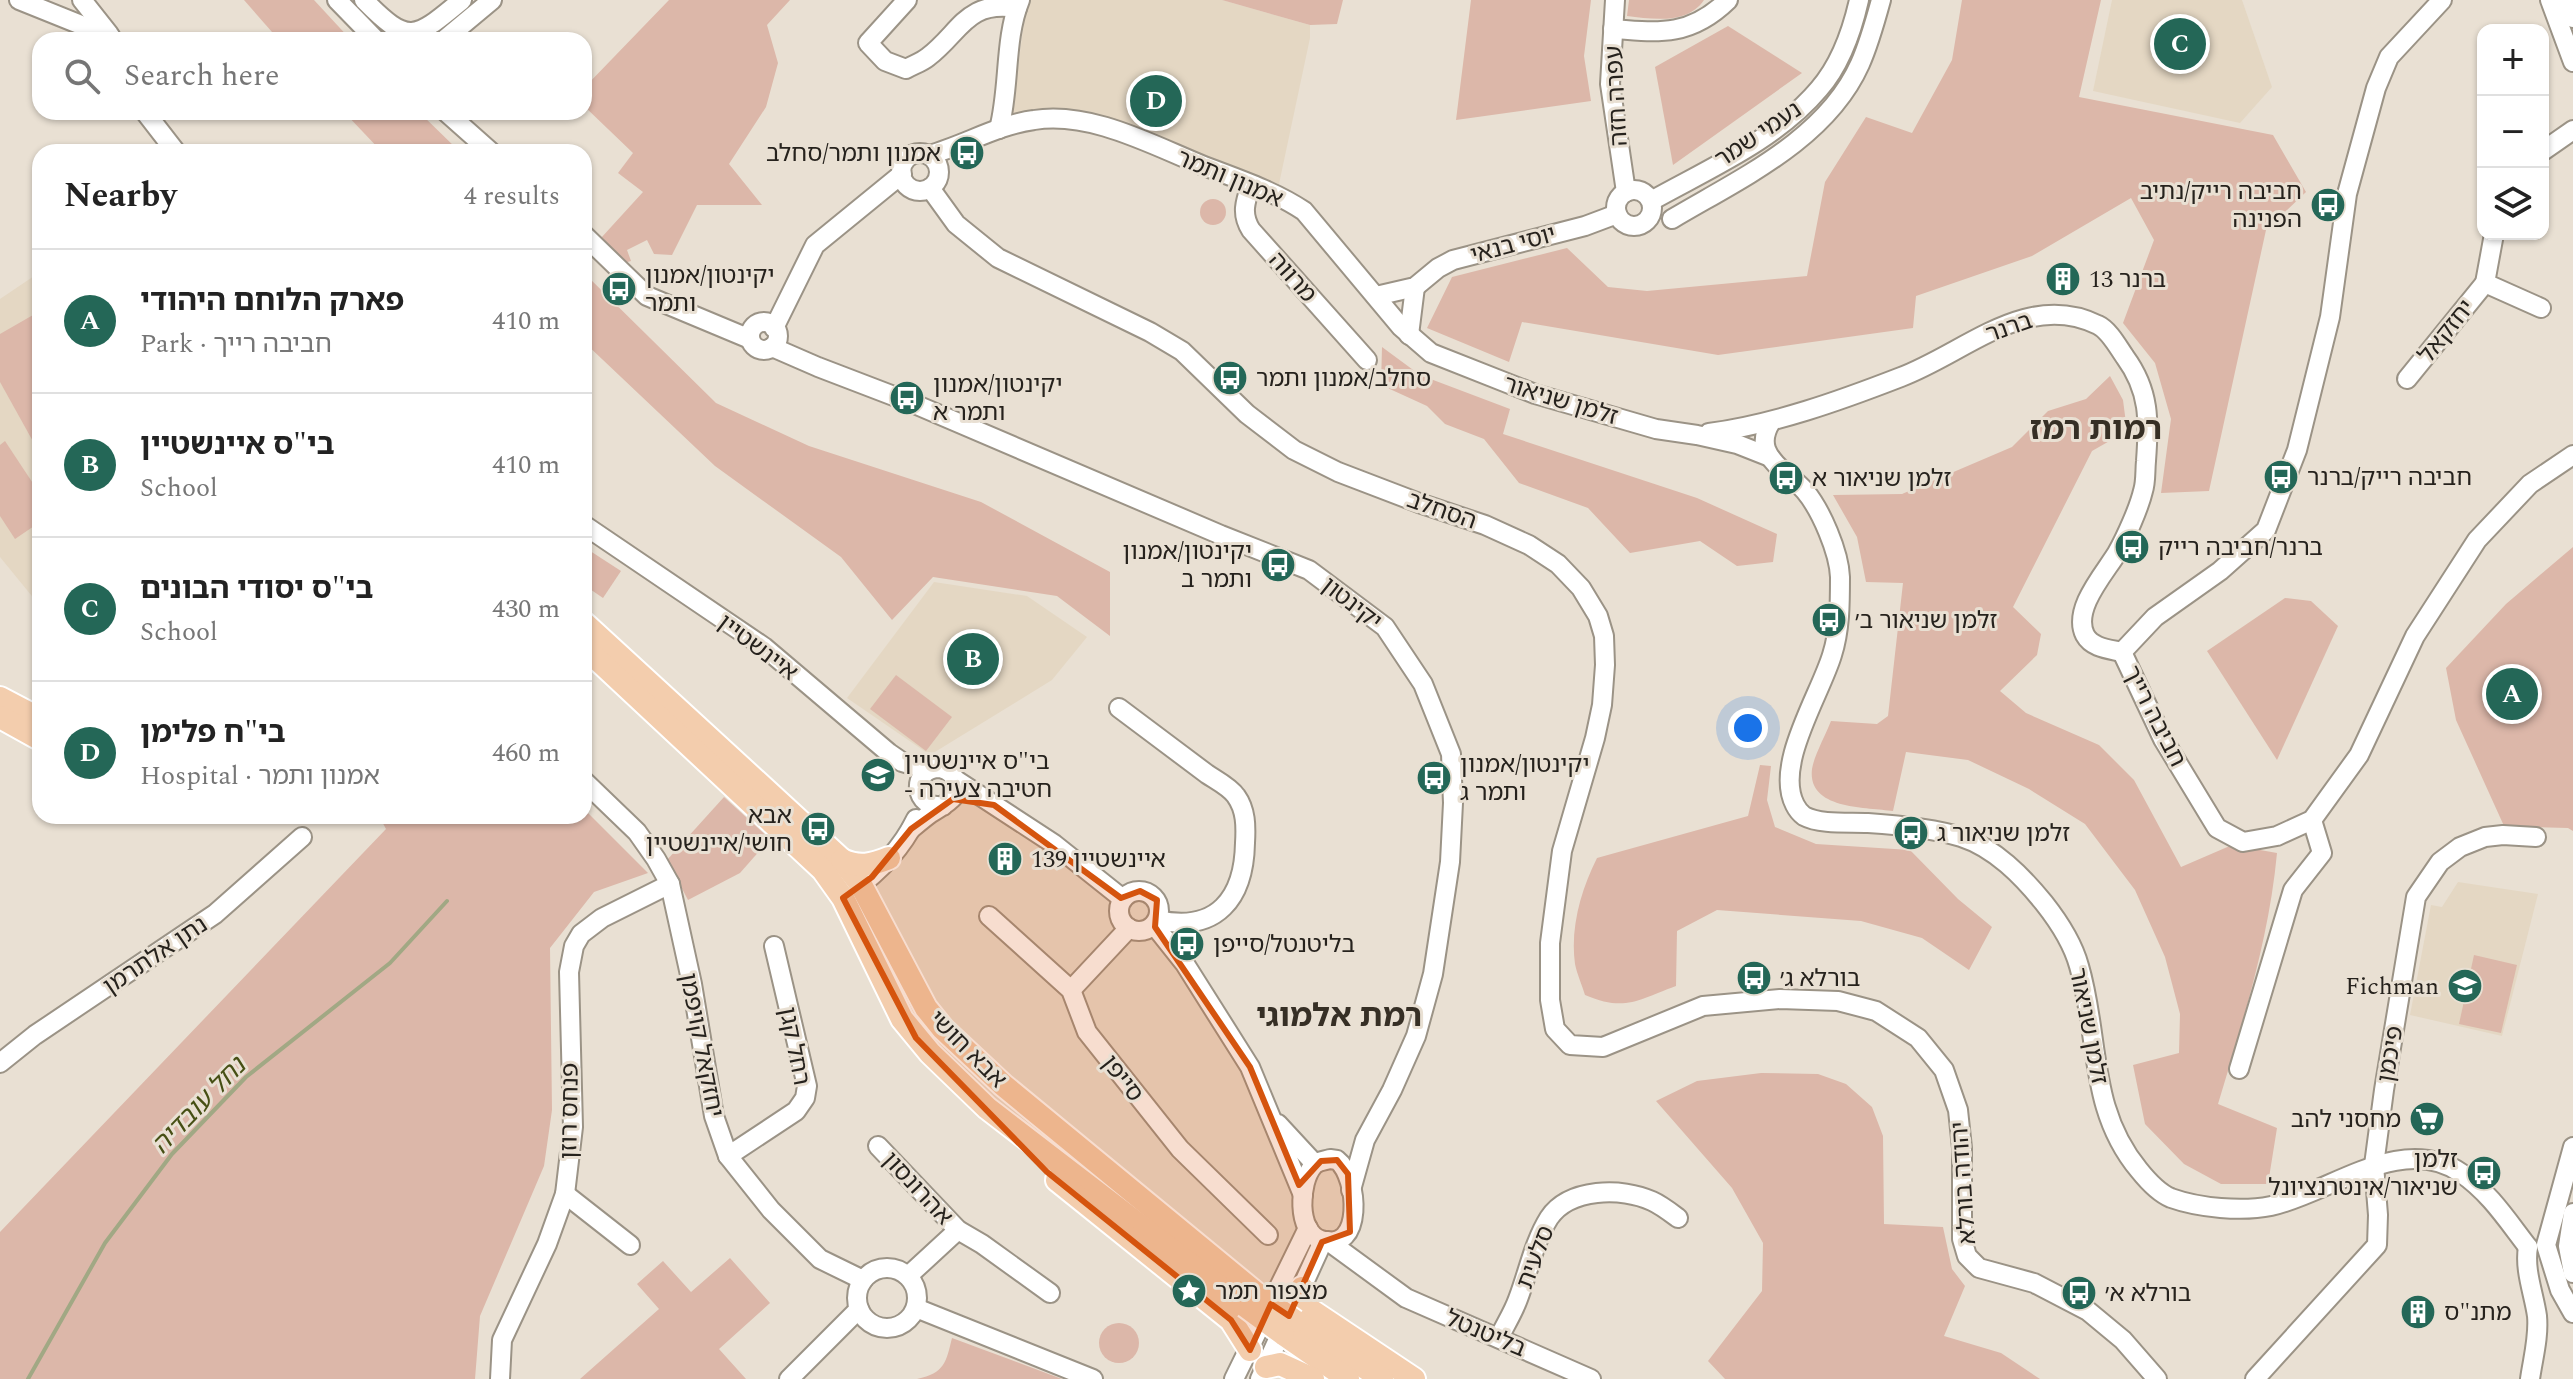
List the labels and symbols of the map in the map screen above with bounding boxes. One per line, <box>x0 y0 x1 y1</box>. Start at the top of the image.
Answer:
pin: C <box>2154 14 2206 74</box>
street label: עפרה חזה <box>1596 45 1638 147</box>
pin: D <box>1130 71 1182 131</box>
street label: נעמי שמר <box>1708 92 1809 177</box>
bus stop icon: אמנון ותמר/סחלב <box>948 134 986 172</box>
place label: אמנון ותמר/סחלב <box>766 136 941 172</box>
street label: אמנון ותמר <box>1171 140 1288 217</box>
place label: חביבה רייק/נתיב הפנינה <box>2140 174 2302 238</box>
bus stop icon: חביבה רייק/נתיב הפנינה <box>2309 186 2347 224</box>
street label: יוסי בנאי <box>1466 216 1560 274</box>
street label: מרווה <box>1260 244 1325 311</box>
place label: יקינטון/אמנון ותמר <box>645 258 774 322</box>
building icon: ברנר 13 <box>2044 260 2082 298</box>
place label: ברנר 13 <box>2089 262 2166 298</box>
bus stop icon: יקינטון/אמנון ותמר <box>600 270 638 308</box>
street label: יחזקאל <box>2410 292 2484 371</box>
street label: ברנר <box>1981 303 2038 353</box>
bus stop icon: סחלב/אמנון ותמר <box>1211 359 1249 397</box>
place label: סחלב/אמנון ותמר <box>1256 361 1431 397</box>
street label: זלמן שניאור <box>1499 366 1623 435</box>
place label: יקינטון/אמנון ותמר א <box>933 367 1062 431</box>
bus stop icon: יקינטון/אמנון ותמר א <box>888 379 926 417</box>
district label: רמות רמז <box>2030 405 2162 454</box>
bus stop icon: חביבה רייק/ברנר <box>2262 458 2300 496</box>
bus stop icon: זלמן שניאור א <box>1767 459 1805 497</box>
place label: חביבה רייק/ברנר <box>2307 460 2472 496</box>
place label: זלמן שניאור א <box>1812 461 1951 497</box>
street label: הסחלב <box>1402 482 1481 540</box>
bus stop icon: ברנר/חביבה רייק <box>2113 528 2151 566</box>
place label: ברנר/חביבה רייק <box>2158 530 2323 566</box>
place label: יקינטון/אמנון ותמר ב <box>1123 534 1252 598</box>
bus stop icon: יקינטון/אמנון ותמר ב <box>1259 546 1297 584</box>
street label: יקינטון <box>1313 569 1389 639</box>
bus stop icon: זלמן שניאור ב׳ <box>1810 601 1848 639</box>
place label: זלמן שניאור ב׳ <box>1855 603 1997 639</box>
street label: איינשטיין <box>710 606 805 690</box>
pin: B <box>947 629 999 689</box>
street label: חביבה רייך <box>2113 659 2195 774</box>
pin: A <box>2486 664 2538 724</box>
your location <box>1728 708 1768 748</box>
place label: בי"ס איינשטיין - חטיבה צעירה <box>904 744 1052 808</box>
place label: יקינטון/אמנון ותמר ג <box>1460 747 1589 811</box>
school or university icon: בי"ס איינשטיין - חטיבה צעירה <box>859 756 897 794</box>
bus stop icon: יקינטון/אמנון ותמר ג <box>1415 759 1453 797</box>
place label: אבא חושי/איינשטיין <box>646 798 792 862</box>
bus stop icon: אבא חושי/איינשטיין <box>799 810 837 848</box>
bus stop icon: זלמן שניאור ג <box>1892 814 1930 852</box>
place label: זלמן שניאור ג <box>1937 816 2070 852</box>
building icon: איינשטיין 139 <box>986 840 1024 878</box>
place label: איינשטיין 139 <box>1031 842 1166 878</box>
street label: נתן אלתרמן <box>96 908 215 1004</box>
bus stop icon: בליטנטל/סייפן <box>1168 925 1206 963</box>
place label: בליטנטל/סייפן <box>1213 927 1355 963</box>
bus stop icon: בורלא ג׳ <box>1735 959 1773 997</box>
place label: בורלא ג׳ <box>1780 961 1860 997</box>
street label: זלמן שניאור <box>2059 965 2117 1088</box>
school or university icon: Fichman <box>2446 967 2484 1005</box>
place label: Fichman <box>2345 969 2439 1005</box>
street label: יחזקאל קויפמן <box>669 970 733 1120</box>
district label: רמת אלמוגי <box>1256 992 1422 1041</box>
street label: אבא חושי <box>920 1002 1015 1097</box>
street label: רחל קגן <box>769 1004 819 1088</box>
street label: פיכמן <box>2368 1023 2414 1085</box>
water label: נחל עובדיה <box>142 1046 257 1163</box>
street label: סייפן <box>1092 1047 1152 1110</box>
street label: פנחס רוזן <box>551 1062 589 1160</box>
supermarket icon: מחסני להב <box>2408 1100 2446 1138</box>
place label: מחסני להב <box>2291 1102 2401 1138</box>
street label: יהודה בורלא <box>1942 1120 1986 1246</box>
place label: זלמן שניאור/אינטרנציונל <box>2268 1142 2458 1206</box>
street label: אהרונסון <box>874 1144 961 1234</box>
bus stop icon: זלמן שניאור/אינטרנציונל <box>2465 1154 2503 1192</box>
street label: סלעית <box>1507 1220 1564 1294</box>
place icon: מצפור תמר <box>1170 1272 1208 1310</box>
place label: מצפור תמר <box>1215 1274 1328 1310</box>
bus stop icon: בורלא א׳ <box>2060 1274 2098 1312</box>
place label: בורלא א׳ <box>2105 1276 2192 1312</box>
building icon: מתנ"ס <box>2399 1293 2437 1331</box>
place label: מתנ"ס <box>2444 1295 2512 1331</box>
street label: בליטנטל <box>1440 1301 1532 1367</box>

